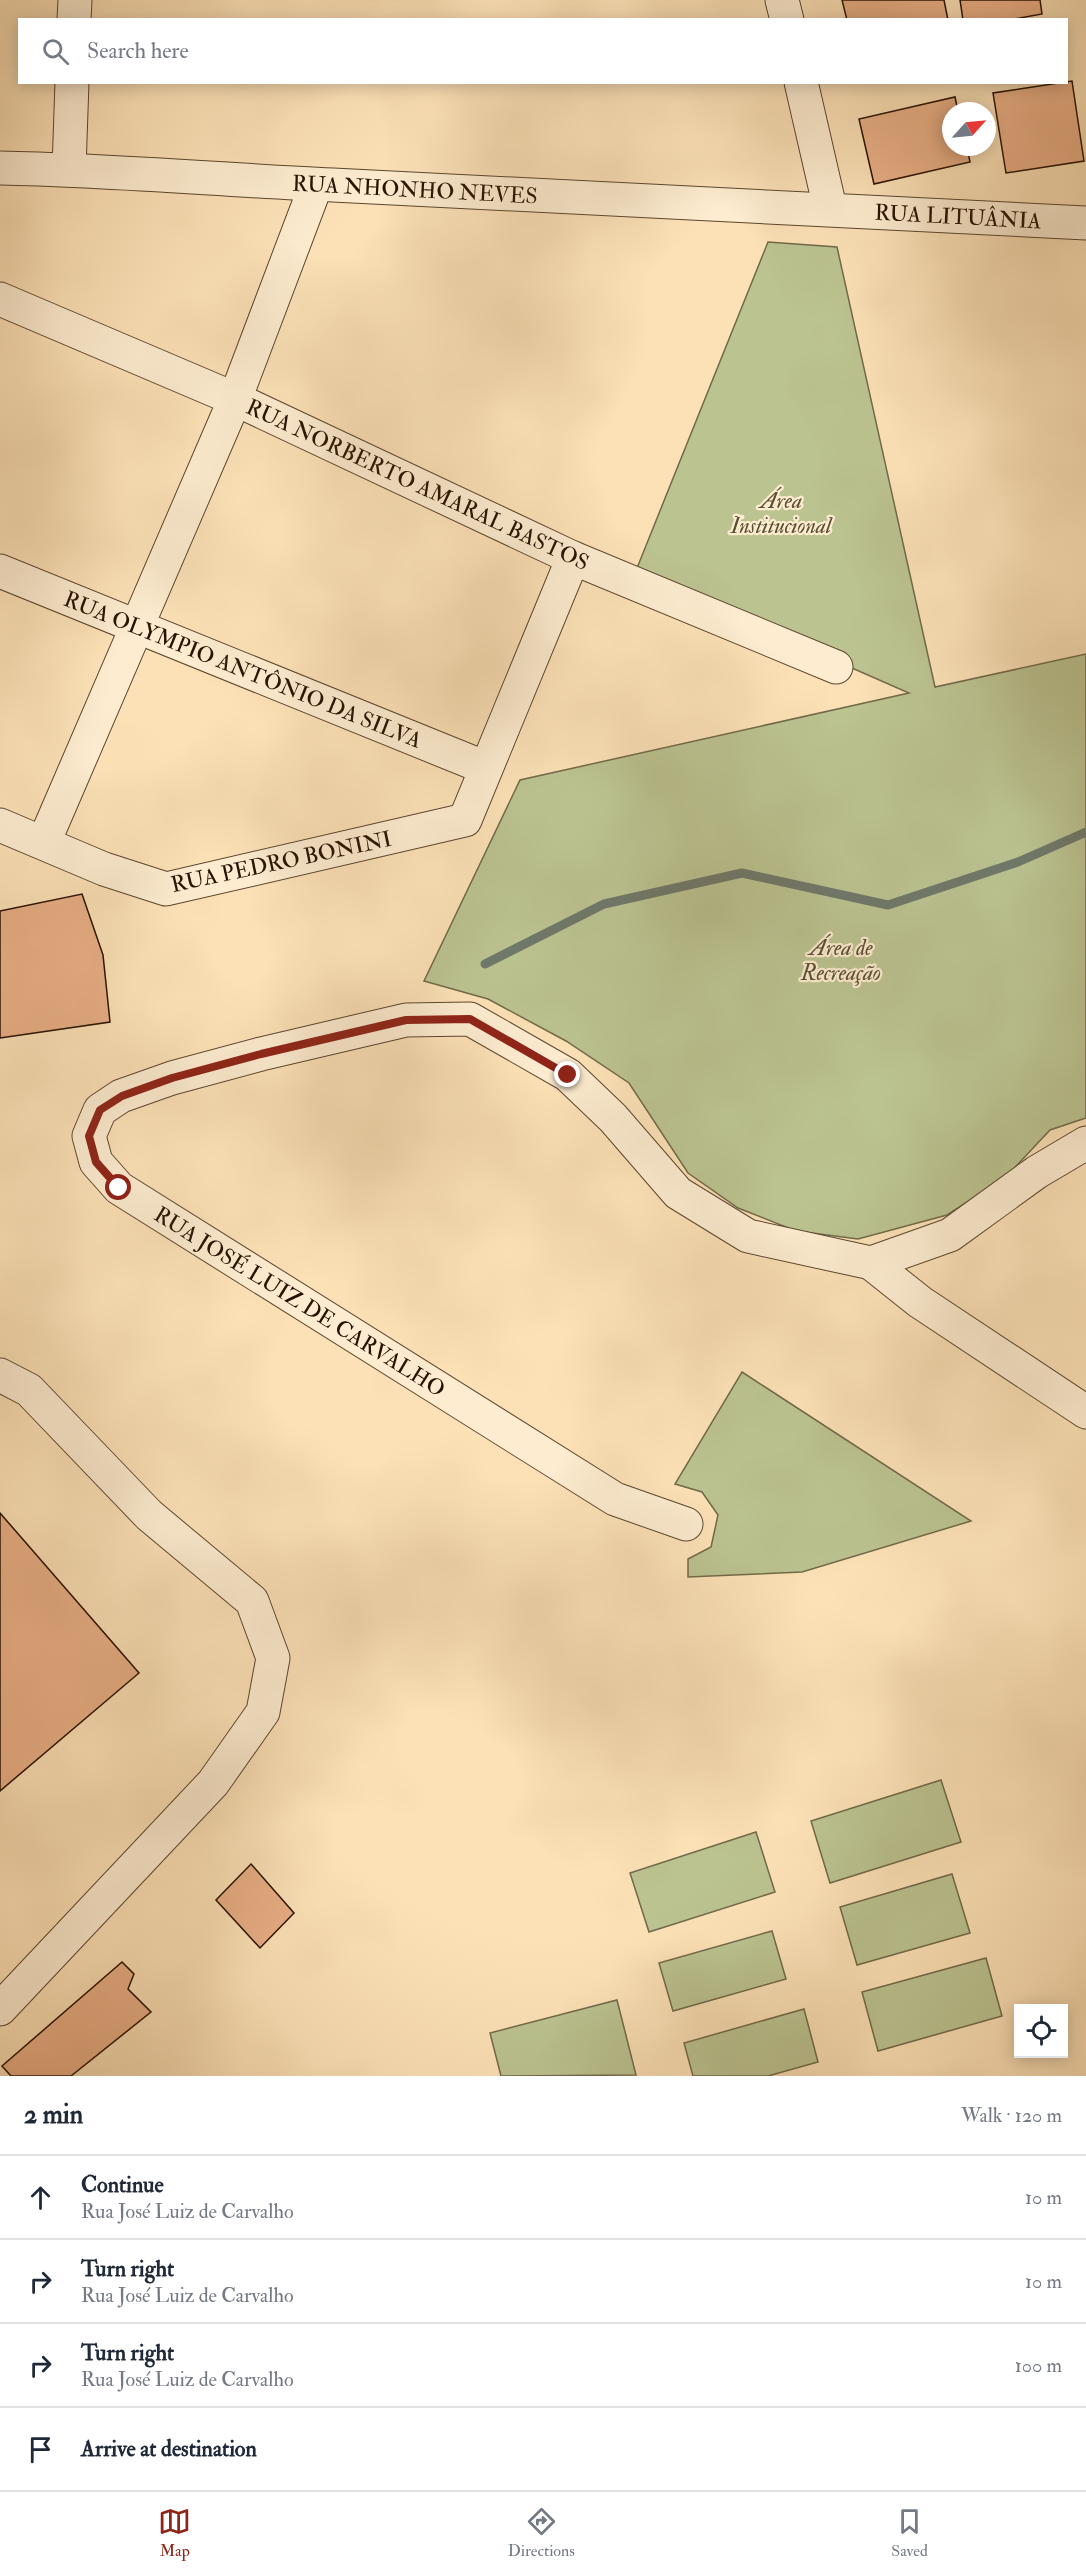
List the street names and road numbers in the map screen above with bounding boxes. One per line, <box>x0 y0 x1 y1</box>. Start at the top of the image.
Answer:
street label: RUA NHONHO NEVES <box>292 170 538 210</box>
street label: RUA LITUÂNIA <box>874 199 1042 235</box>
street label: RUA NORBERTO AMARAL BASTOS <box>242 393 594 577</box>
street label: RUA OLYMPIO ANTÔNIO DA SILVA <box>60 584 426 755</box>
street label: RUA PEDRO BONINI <box>168 825 394 899</box>
street label: RUA JOSÉ LUIZ DE CARVALHO <box>149 1200 451 1403</box>

